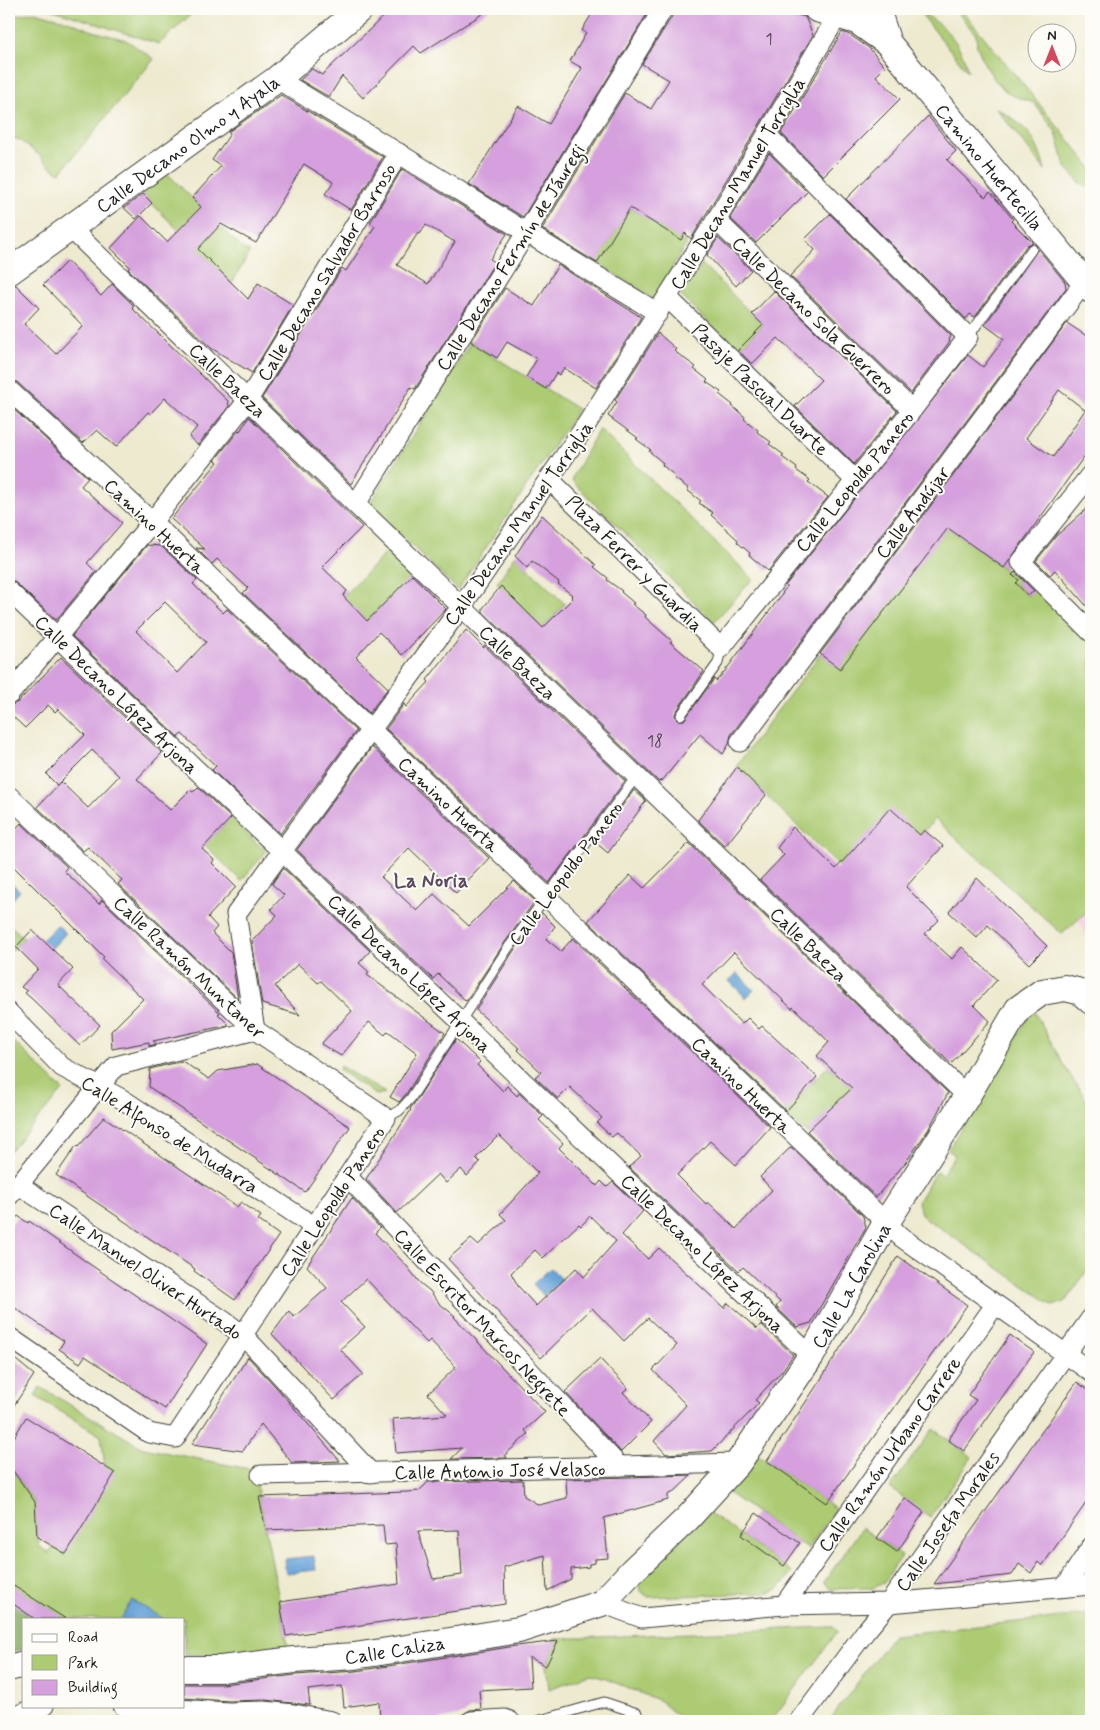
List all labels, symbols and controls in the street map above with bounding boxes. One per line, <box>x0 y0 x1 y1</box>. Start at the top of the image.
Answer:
north arrow <box>1028 22 1078 72</box>
text: N <box>1047 27 1057 45</box>
house number: 1 <box>765 29 773 50</box>
street label: Calle Decano Olmo y Ayala <box>91 70 285 219</box>
street label: Calle Decano Manuel Torriglia <box>665 73 813 295</box>
street label: Camino Huertecilla <box>929 99 1048 237</box>
street label: Calle Decano Fermín de Jáuregi <box>431 140 594 377</box>
street label: Calle Decano Salvador Barroso <box>252 159 402 386</box>
street label: Calle Decano Sola Guerrero <box>726 231 900 401</box>
street label: Pasaje Pascual Duarte <box>686 318 834 463</box>
street label: Calle Baeza <box>183 338 271 424</box>
street label: Calle Leopoldo Panero <box>790 406 920 558</box>
street label: Calle Decano Manuel Torriglia <box>439 417 600 631</box>
street label: Calle Andújar <box>870 462 956 564</box>
street label: Camino Huerta <box>98 474 210 581</box>
street label: Plaza Ferrer y Guardia <box>560 490 708 638</box>
street label: Calle Decano López Arjona <box>29 610 203 780</box>
street label: Calle Baeza <box>473 620 561 706</box>
house number: 18 <box>647 731 663 752</box>
street label: Camino Huerta <box>392 752 504 859</box>
street label: Calle Leopoldo Panero <box>504 796 629 951</box>
district label: La Noria <box>394 868 468 895</box>
street label: Calle Decano López Arjona <box>322 889 496 1059</box>
street label: Calle Ramón Muntaner <box>108 891 270 1045</box>
street label: Calle Baeza <box>764 902 852 988</box>
street label: Camino Huerta <box>686 1032 797 1141</box>
street label: Calle Alfonso de Mudarra <box>74 1071 262 1202</box>
street label: Calle Leopoldo Panero <box>275 1122 391 1282</box>
street label: Calle Decano López Arjona <box>615 1169 789 1339</box>
street label: Calle Manuel Oliver Hurtado <box>44 1198 247 1346</box>
street label: Calle La Carolina <box>807 1219 898 1354</box>
street label: Calle Escritor Marcos Negrete <box>386 1224 576 1425</box>
street label: Calle Ramón Urbano Carrere <box>813 1352 967 1558</box>
street label: Calle Josefa Morales <box>890 1446 1006 1597</box>
street label: Calle Antonio José Velasco <box>394 1457 606 1486</box>
legend <box>22 1618 185 1708</box>
text: Road <box>68 1628 98 1648</box>
street label: Calle Caliza <box>344 1631 447 1671</box>
text: Park <box>68 1654 98 1674</box>
text: Building <box>68 1678 118 1699</box>

